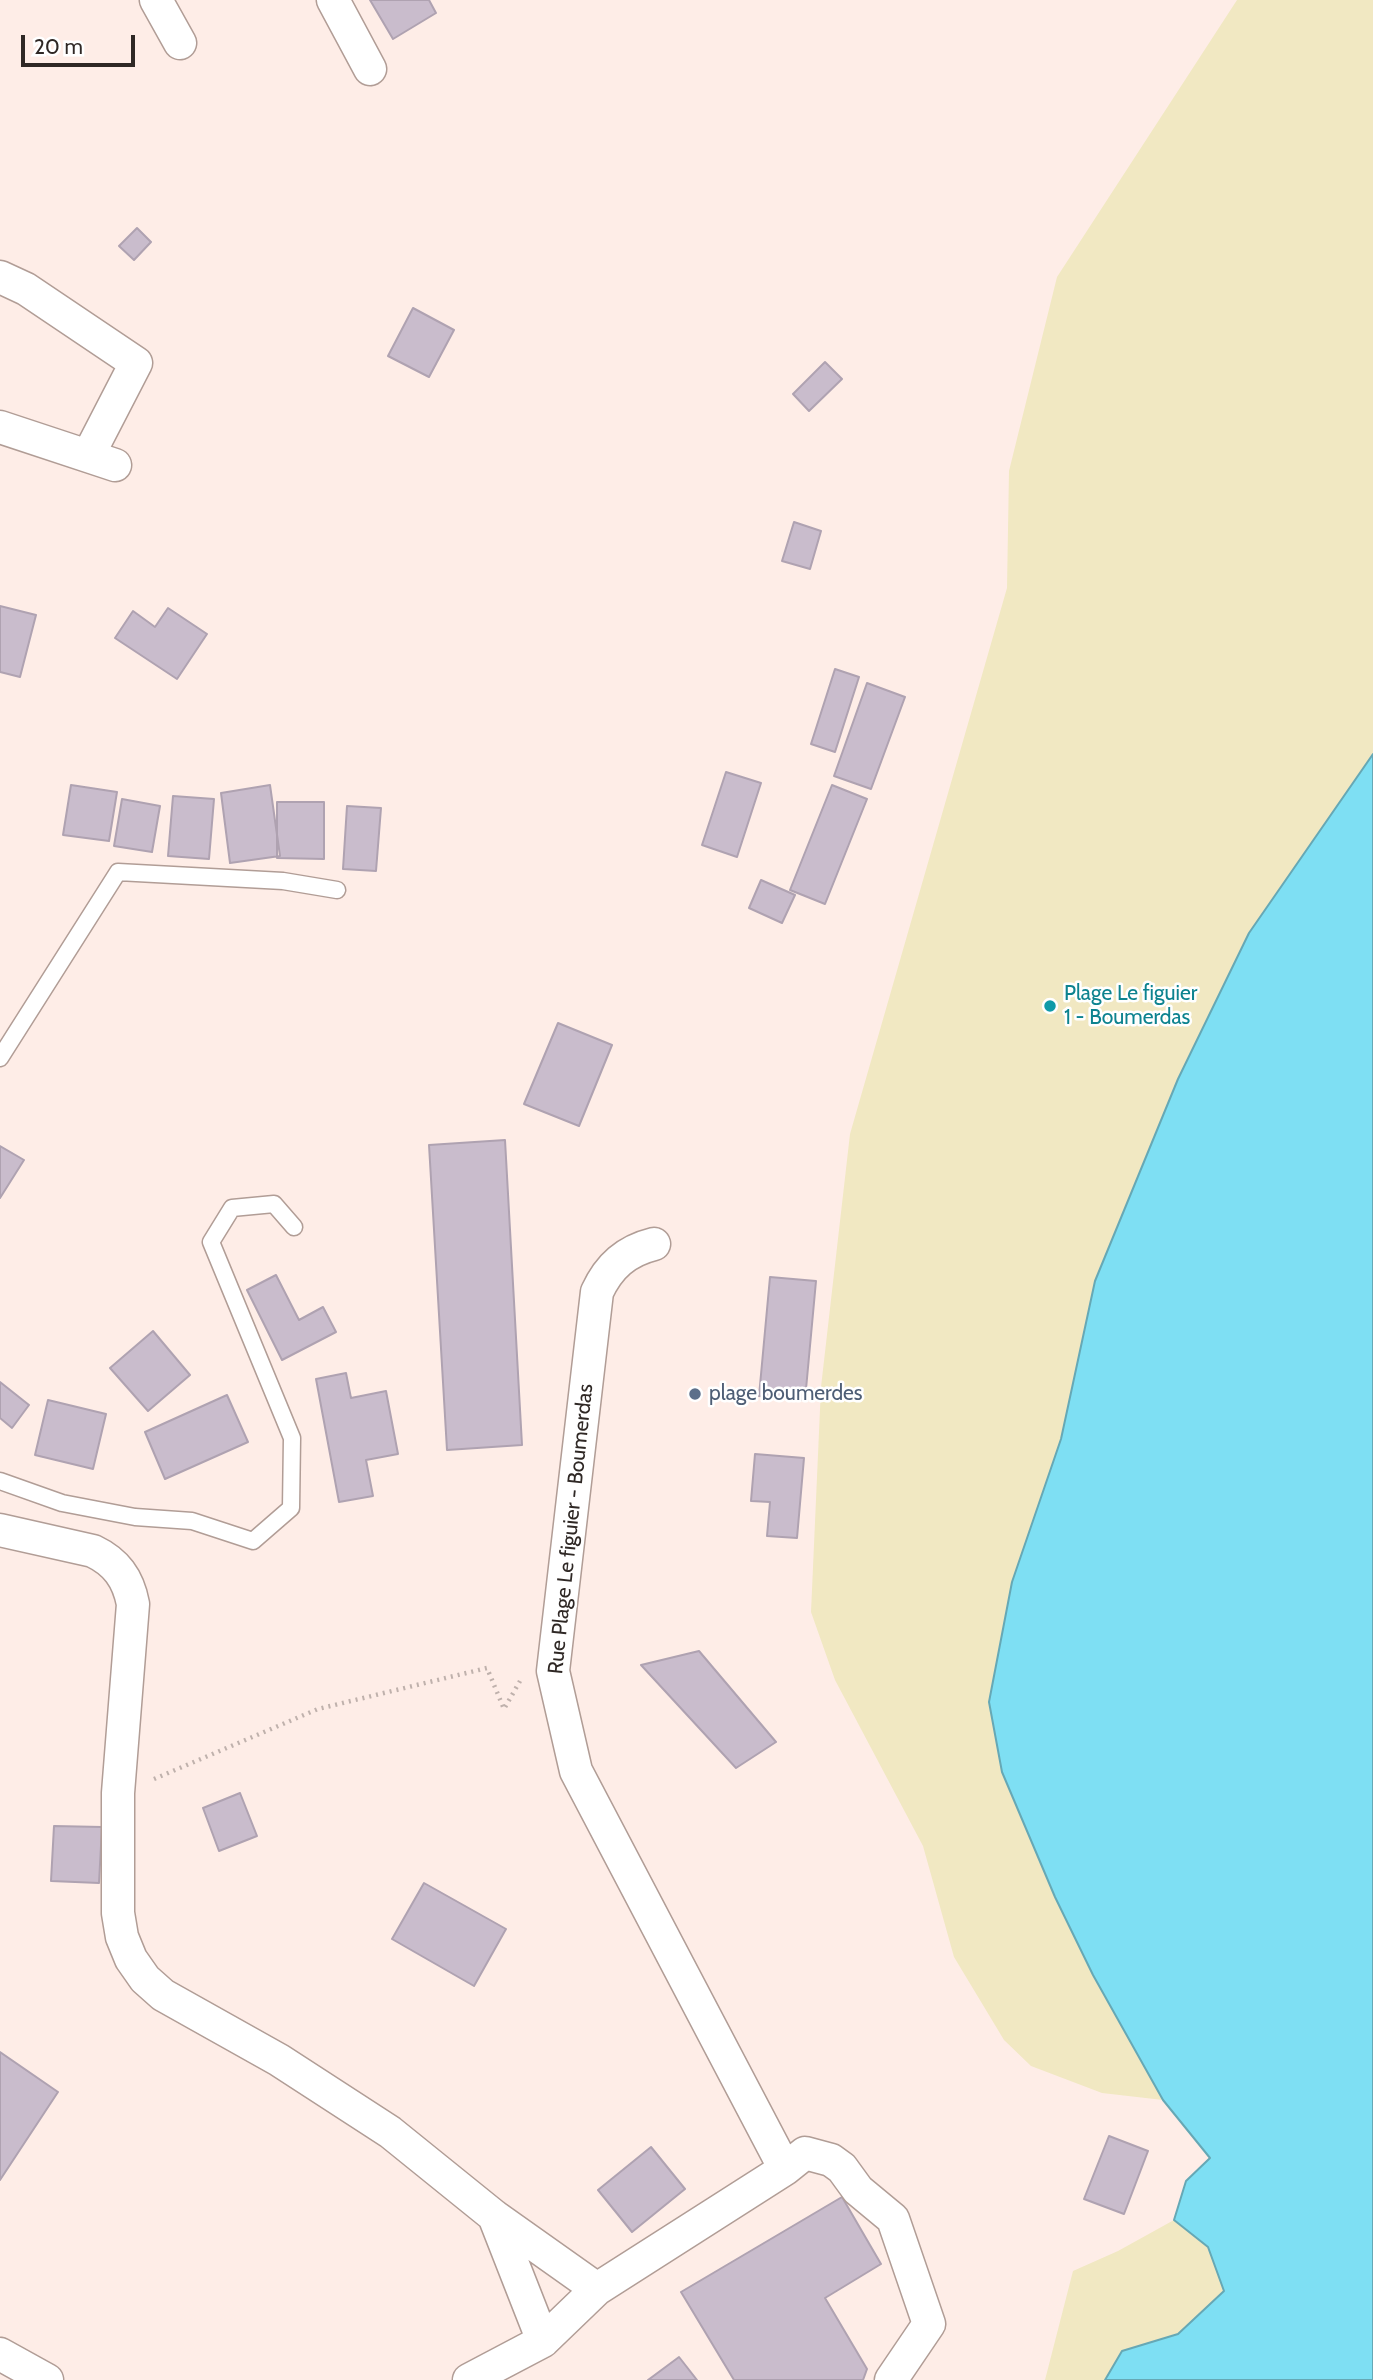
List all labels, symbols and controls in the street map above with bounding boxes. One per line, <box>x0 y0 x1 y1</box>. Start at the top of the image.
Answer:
scale bar <box>24 21 138 65</box>
text: 20 m <box>34 34 83 59</box>
place label: Plage Le figuier 1 - Boumerdas <box>1064 981 1197 1031</box>
marker: Plage Le figuier 1 - Boumerdas <box>1042 998 1058 1014</box>
place label: plage boumerdes <box>709 1381 863 1407</box>
street label: Rue Plage Le figuier - Boumerdas <box>543 1383 599 1675</box>
marker: plage boumerdes <box>687 1386 703 1402</box>

